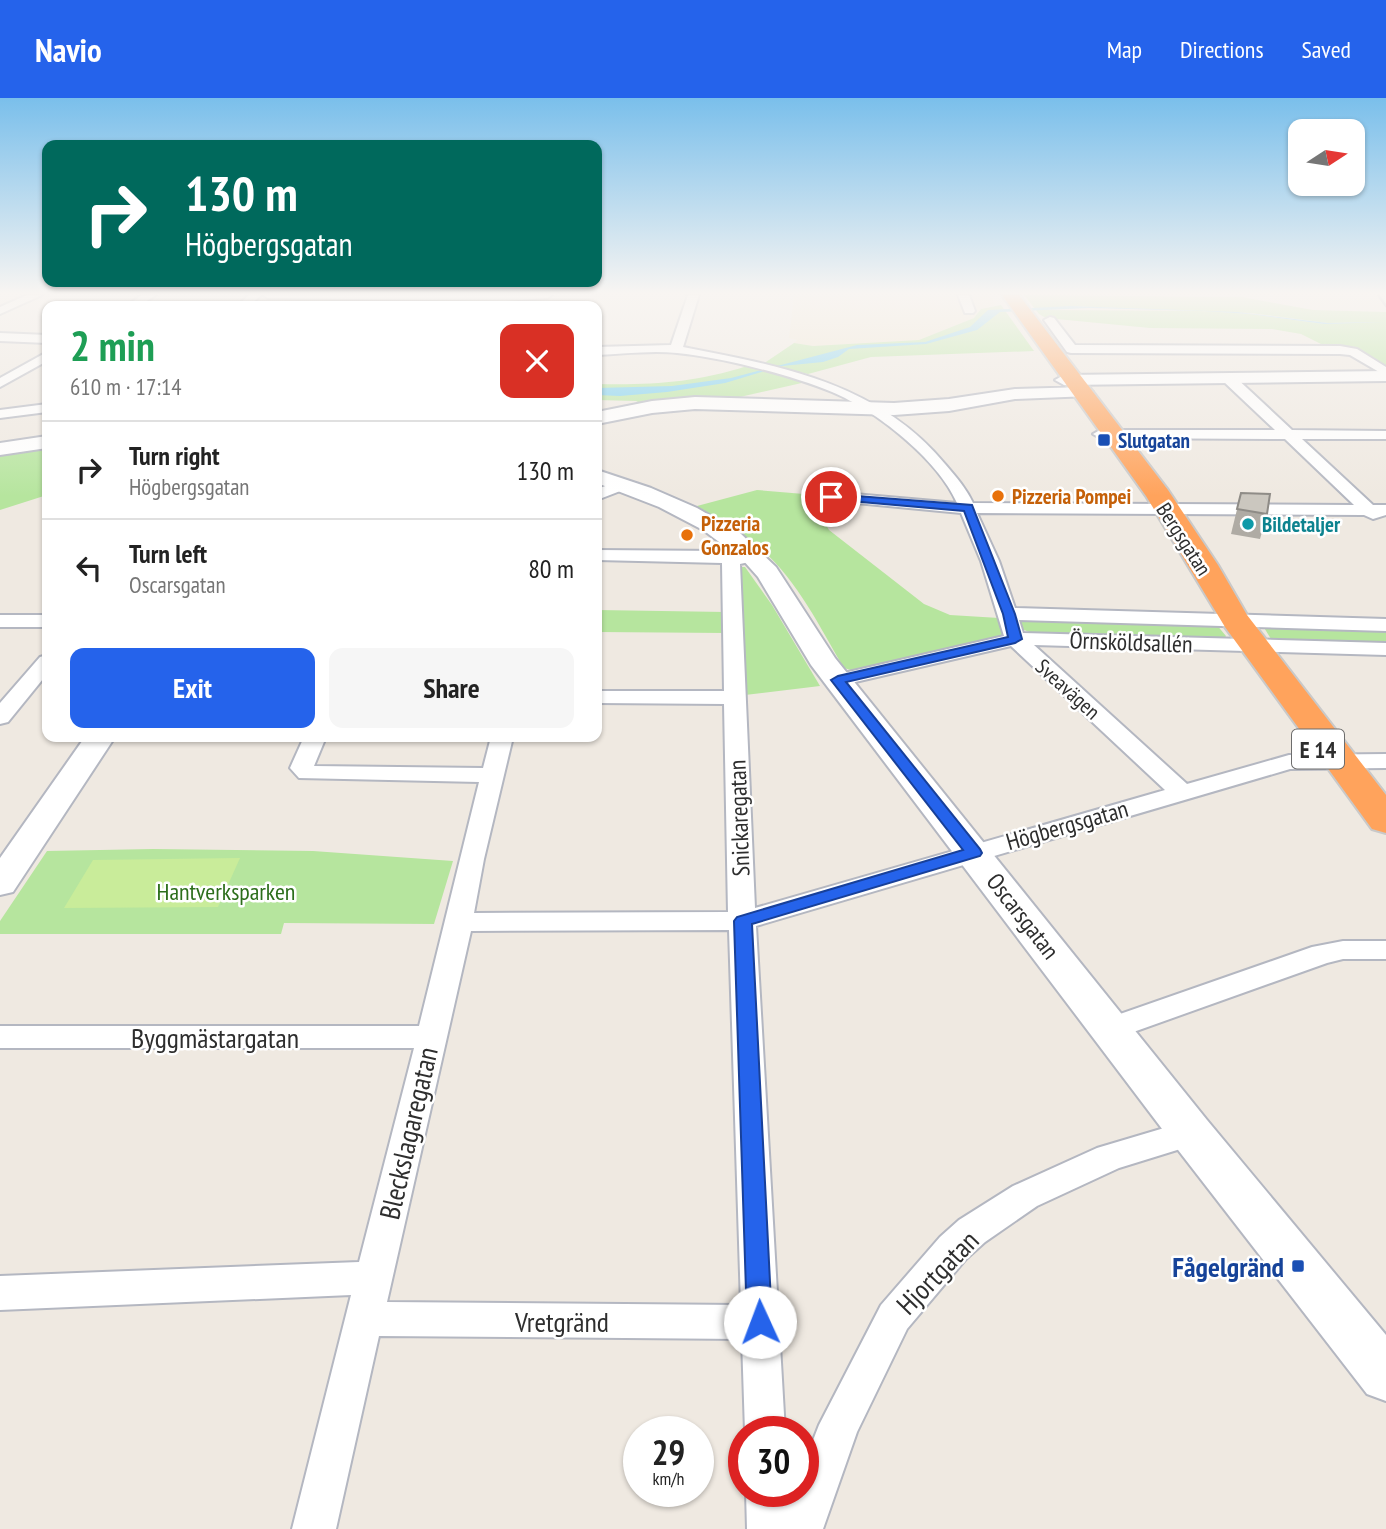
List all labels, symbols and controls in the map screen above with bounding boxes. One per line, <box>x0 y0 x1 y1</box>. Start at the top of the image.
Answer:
text: Navio <box>35 28 102 71</box>
text: Map <box>1107 34 1142 65</box>
text: Directions <box>1180 34 1264 65</box>
text: Saved <box>1302 34 1351 65</box>
north arrow <box>1288 119 1365 196</box>
map controls <box>1288 119 1365 196</box>
text: 130 m <box>185 161 298 225</box>
icon: right <box>70 168 161 259</box>
text: Högbergsgatan <box>185 223 353 265</box>
text: 2 min <box>70 318 155 373</box>
button: close <box>500 324 574 398</box>
text: 610 m · 17:14 <box>70 372 182 401</box>
place label: Slutgatan <box>1118 427 1190 454</box>
marker: Slutgatan <box>1096 432 1112 448</box>
text: Turn right <box>129 439 220 472</box>
icon: right <box>70 451 108 489</box>
text: 130 m <box>516 454 574 487</box>
pin <box>801 467 861 527</box>
text: Högbergsgatan <box>129 472 249 501</box>
icon: arrive <box>812 478 850 516</box>
place label: Pizzeria Pompei <box>1012 483 1131 510</box>
marker: Pizzeria Pompei <box>990 488 1006 504</box>
street label: Bergsgatan <box>1151 498 1217 580</box>
place label: Pizzeria Gonzalos <box>701 510 769 561</box>
place label: Bildetaljer <box>1262 511 1341 538</box>
marker: Bildetaljer <box>1240 516 1256 532</box>
marker: Pizzeria Gonzalos <box>679 527 695 543</box>
text: Turn left <box>129 537 207 570</box>
icon: left <box>70 549 108 587</box>
text: 80 m <box>528 552 574 585</box>
text: Oscarsgatan <box>129 570 226 599</box>
street label: Örnsköldsallén <box>1069 624 1193 660</box>
button: Exit <box>70 648 315 728</box>
button: Share <box>329 648 574 728</box>
street label: Sveavägen <box>1030 653 1106 725</box>
road number: E 14 <box>1292 730 1344 768</box>
street label: Snickaregatan <box>721 759 757 877</box>
street label: Högbergsgatan <box>1002 793 1132 857</box>
street label: Oscarsgatan <box>980 867 1066 965</box>
park label: Hantverksparken <box>157 876 295 907</box>
street label: Byggmästargatan <box>131 1019 299 1056</box>
street label: Bleckslagaregatan <box>370 1043 446 1223</box>
street label: Hjortgatan <box>888 1222 986 1322</box>
place label: Fågelgränd <box>1172 1248 1284 1285</box>
marker: Fågelgränd <box>1290 1258 1306 1274</box>
position arrow <box>723 1285 797 1359</box>
street label: Vretgränd <box>514 1303 609 1340</box>
speed limit sign: 30 <box>728 1416 819 1507</box>
text: 29 <box>652 1429 685 1475</box>
text: km/h <box>653 1467 684 1490</box>

